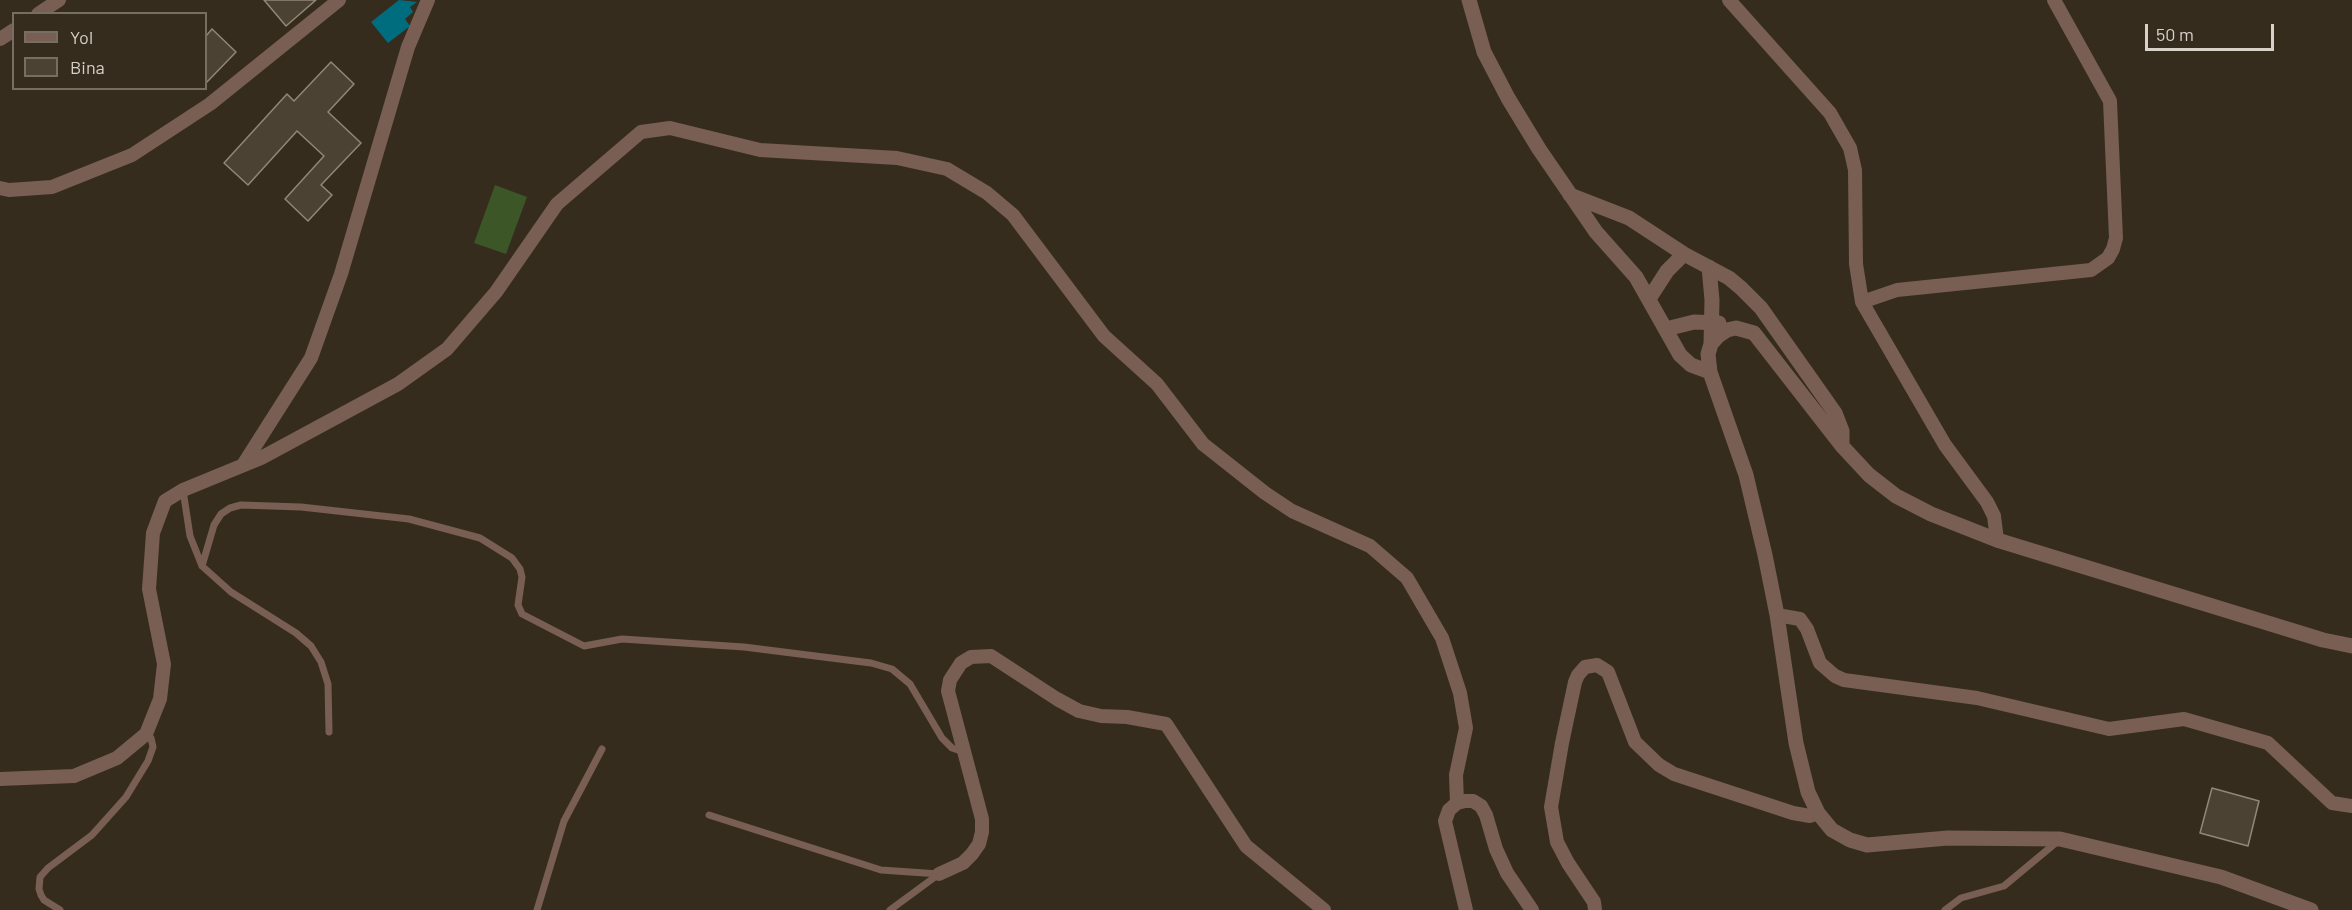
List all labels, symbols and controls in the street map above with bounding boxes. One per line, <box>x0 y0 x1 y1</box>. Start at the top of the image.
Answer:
legend <box>12 12 207 90</box>
scale bar <box>2148 12 2277 50</box>
text: 50 m <box>2156 23 2194 45</box>
text: Yol <box>70 26 93 48</box>
text: Bina <box>70 56 105 78</box>

